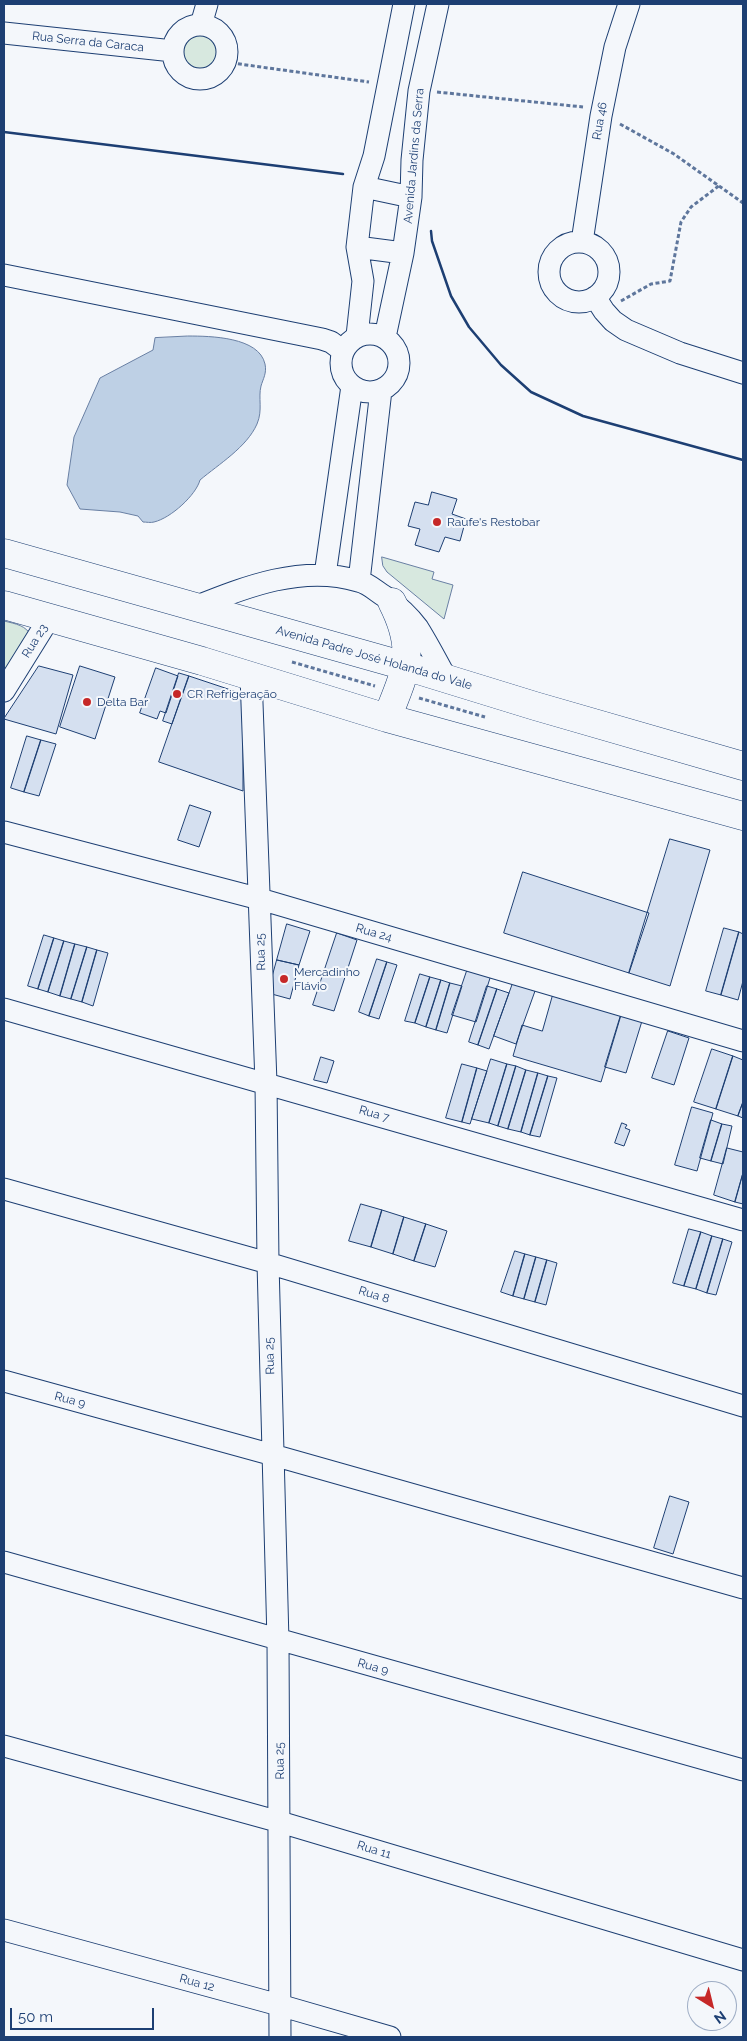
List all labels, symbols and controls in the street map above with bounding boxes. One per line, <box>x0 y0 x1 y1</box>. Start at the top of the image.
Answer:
street label: Rua Serra da Caraca <box>31 29 145 55</box>
street label: Avenida Jardins da Serra <box>401 88 427 224</box>
street label: Rua 46 <box>590 101 610 141</box>
place label: Raufe's Restobar <box>447 515 540 529</box>
marker: Raufe's Restobar <box>431 516 443 528</box>
street label: Rua 23 <box>19 621 51 661</box>
street label: Avenida Padre José Holanda do Vale <box>274 623 474 693</box>
place label: CR Refrigeração <box>187 687 277 701</box>
marker: CR Refrigeração <box>171 688 183 700</box>
place label: Delta Bar <box>97 695 148 709</box>
marker: Delta Bar <box>81 696 93 708</box>
street label: Rua 24 <box>354 921 394 945</box>
street label: Rua 25 <box>253 933 269 971</box>
place label: Mercadinho Flávio <box>294 965 360 993</box>
marker: Mercadinho Flávio <box>278 973 290 985</box>
street label: Rua 7 <box>357 1103 391 1125</box>
street label: Rua 8 <box>357 1283 391 1307</box>
street label: Rua 25 <box>262 1337 278 1375</box>
street label: Rua 9 <box>53 1389 87 1411</box>
street label: Rua 9 <box>356 1656 390 1678</box>
street label: Rua 25 <box>272 1742 288 1780</box>
street label: Rua 11 <box>355 1838 393 1862</box>
street label: Rua 12 <box>178 1971 216 1995</box>
north arrow <box>687 1981 737 2031</box>
scale bar <box>12 1998 156 2030</box>
text: 50 m <box>18 2008 53 2026</box>
text: N <box>711 2008 729 2027</box>

